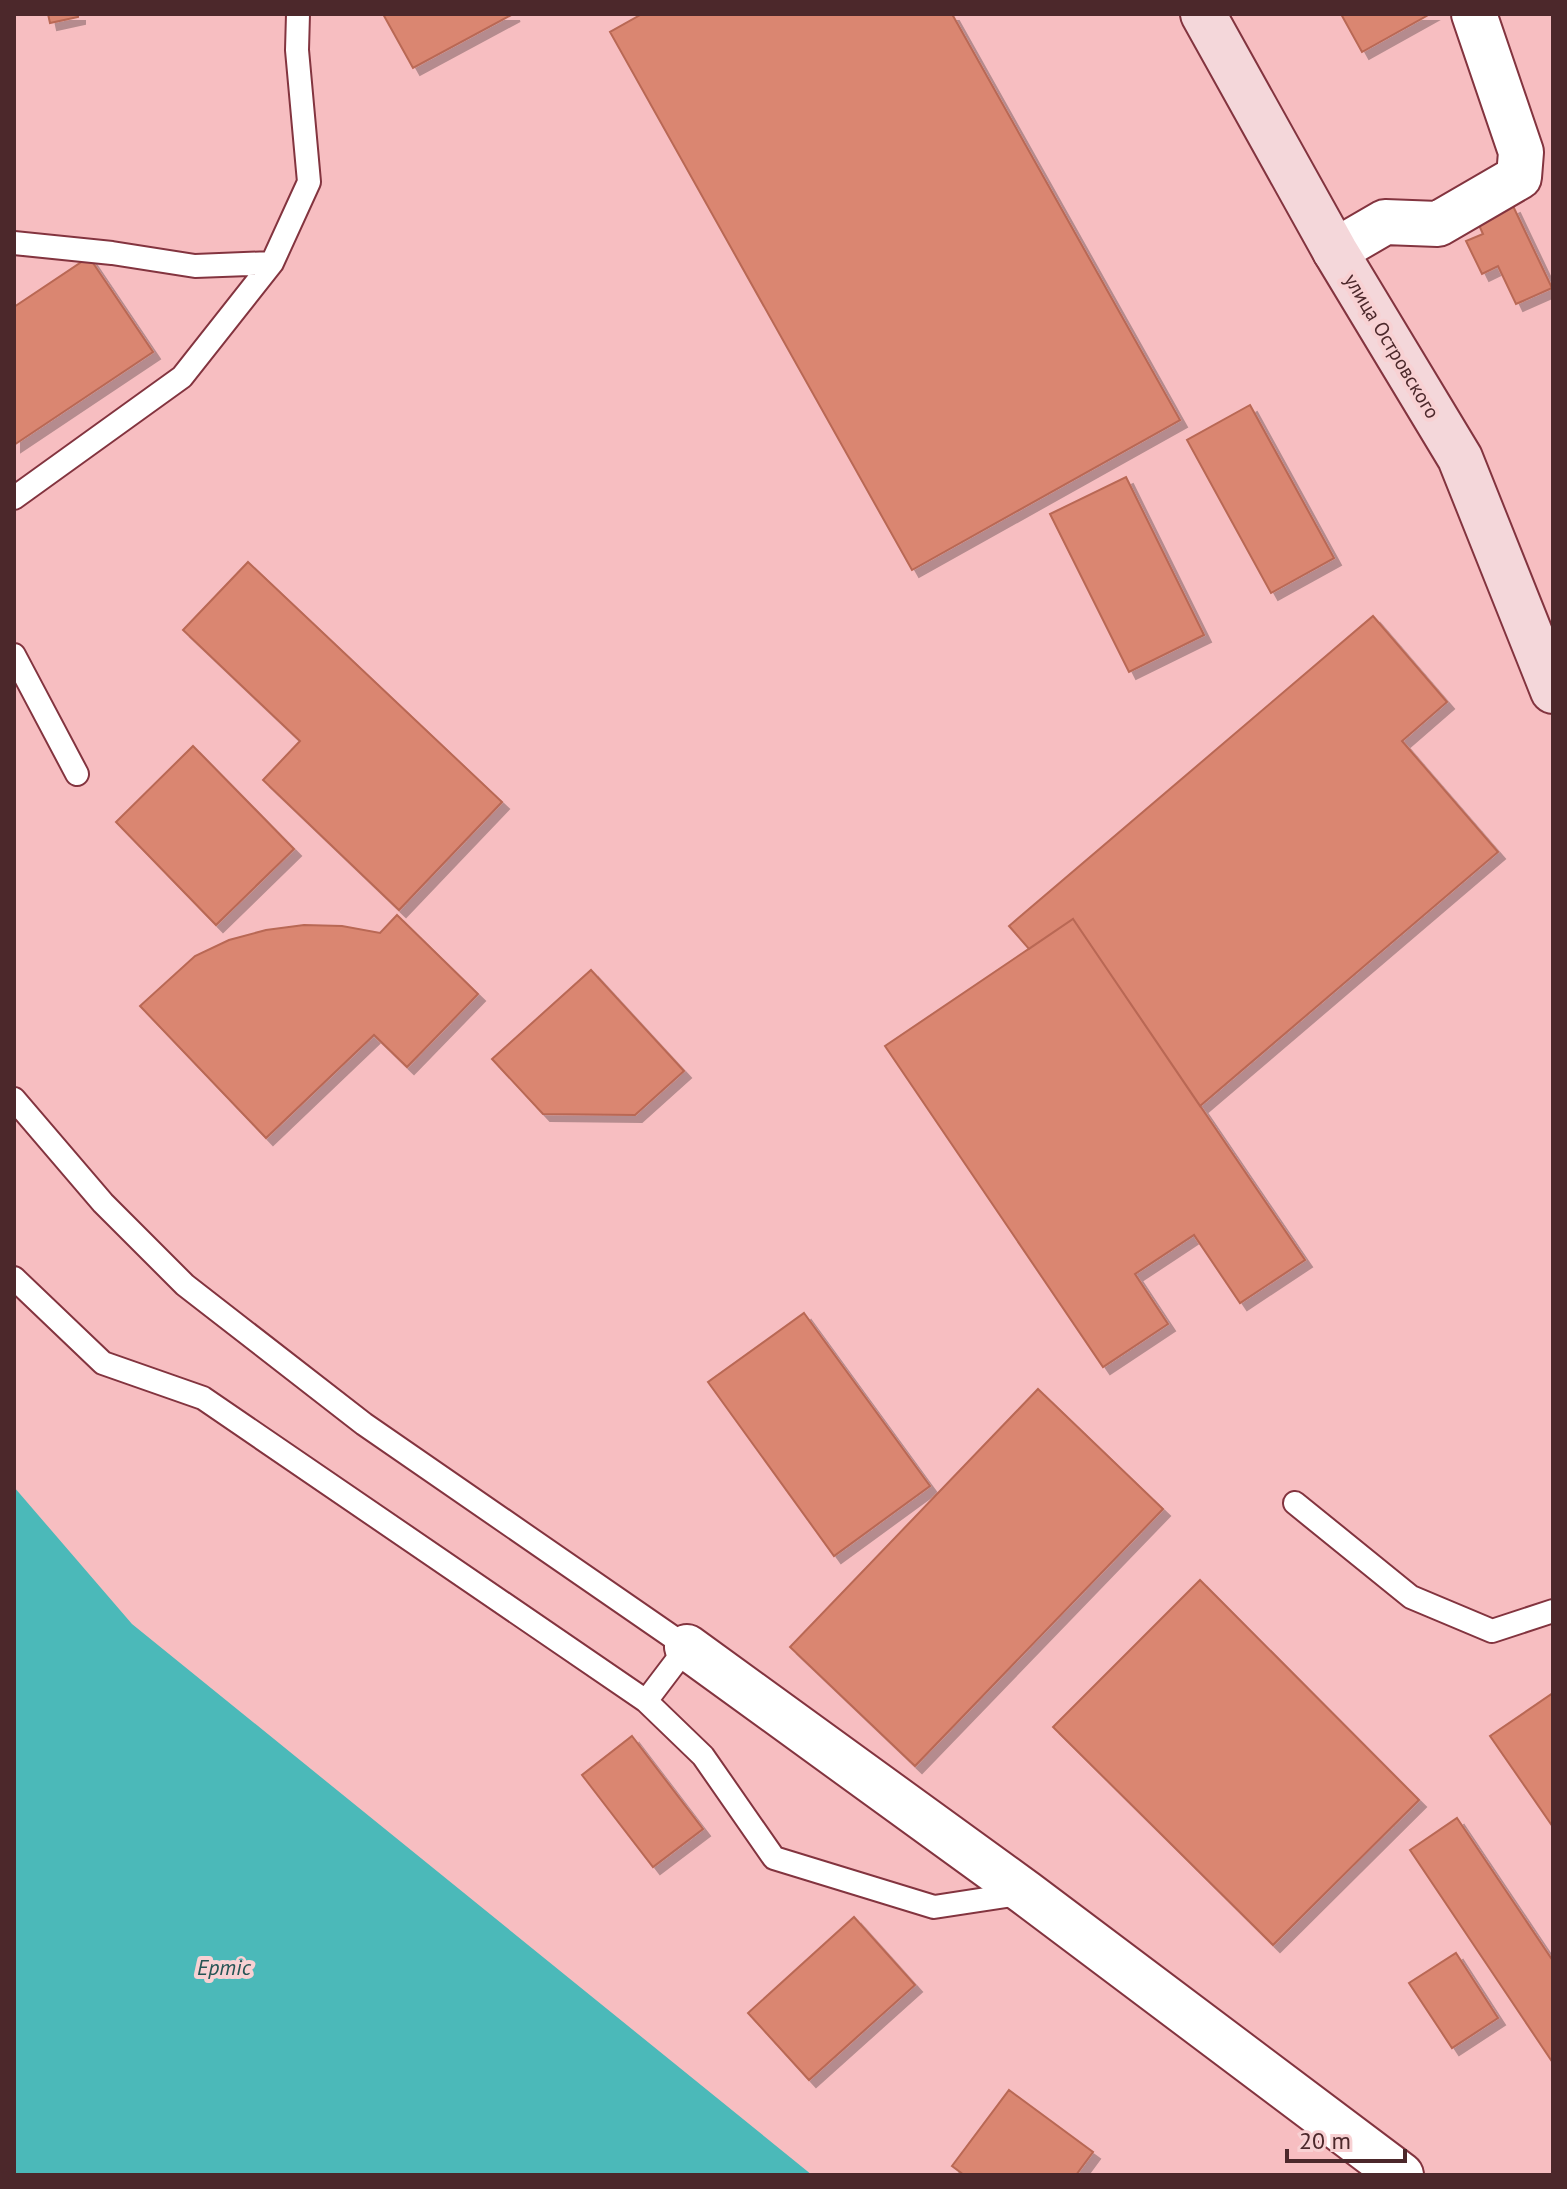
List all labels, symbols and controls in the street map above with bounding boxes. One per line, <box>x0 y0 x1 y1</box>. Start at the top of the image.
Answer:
street label: улица Островского <box>1338 269 1446 423</box>
water label: Ертіс <box>197 1953 252 1981</box>
scale bar <box>1287 2113 1405 2163</box>
text: 20 m <box>1299 2125 1351 2156</box>

